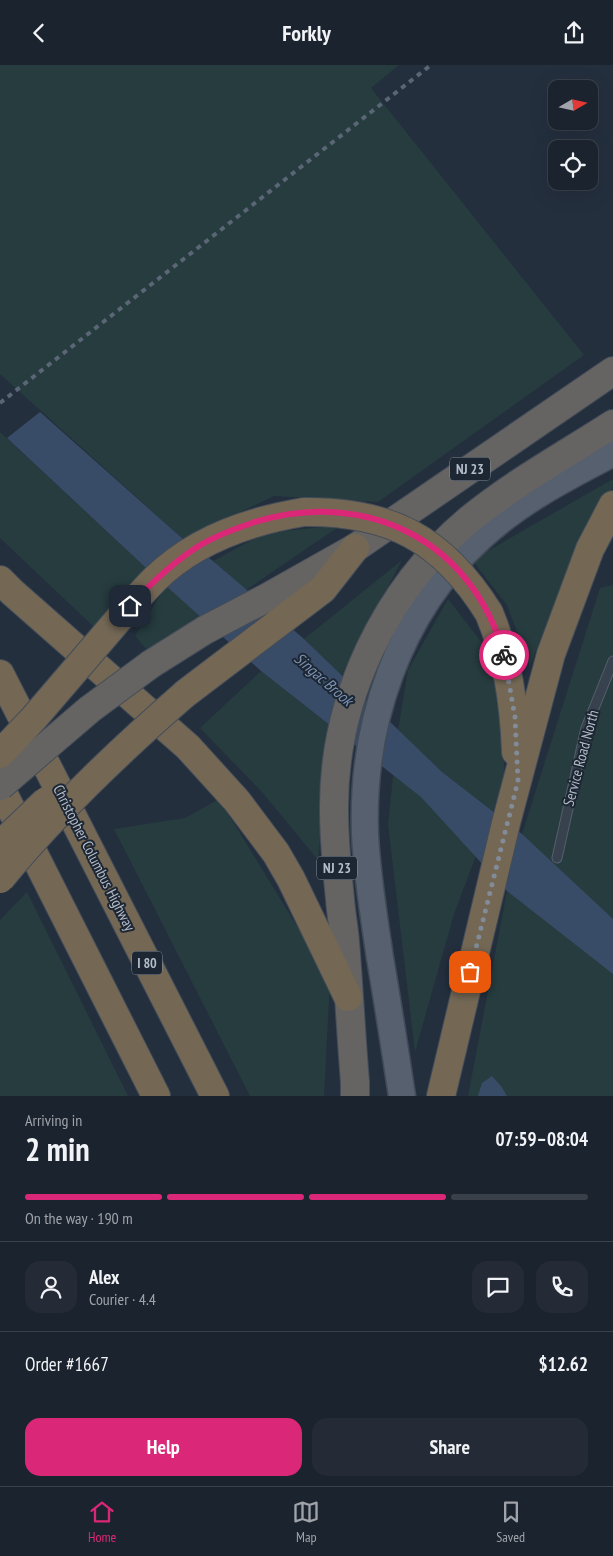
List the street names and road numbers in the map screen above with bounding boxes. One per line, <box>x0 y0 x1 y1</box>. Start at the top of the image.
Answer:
road number: NJ 23 <box>450 457 490 481</box>
street label: Service Road North <box>559 708 602 808</box>
street label: Christopher Columbus Highway <box>49 781 140 935</box>
road number: NJ 23 <box>317 856 357 879</box>
road number: I 80 <box>132 951 162 975</box>

